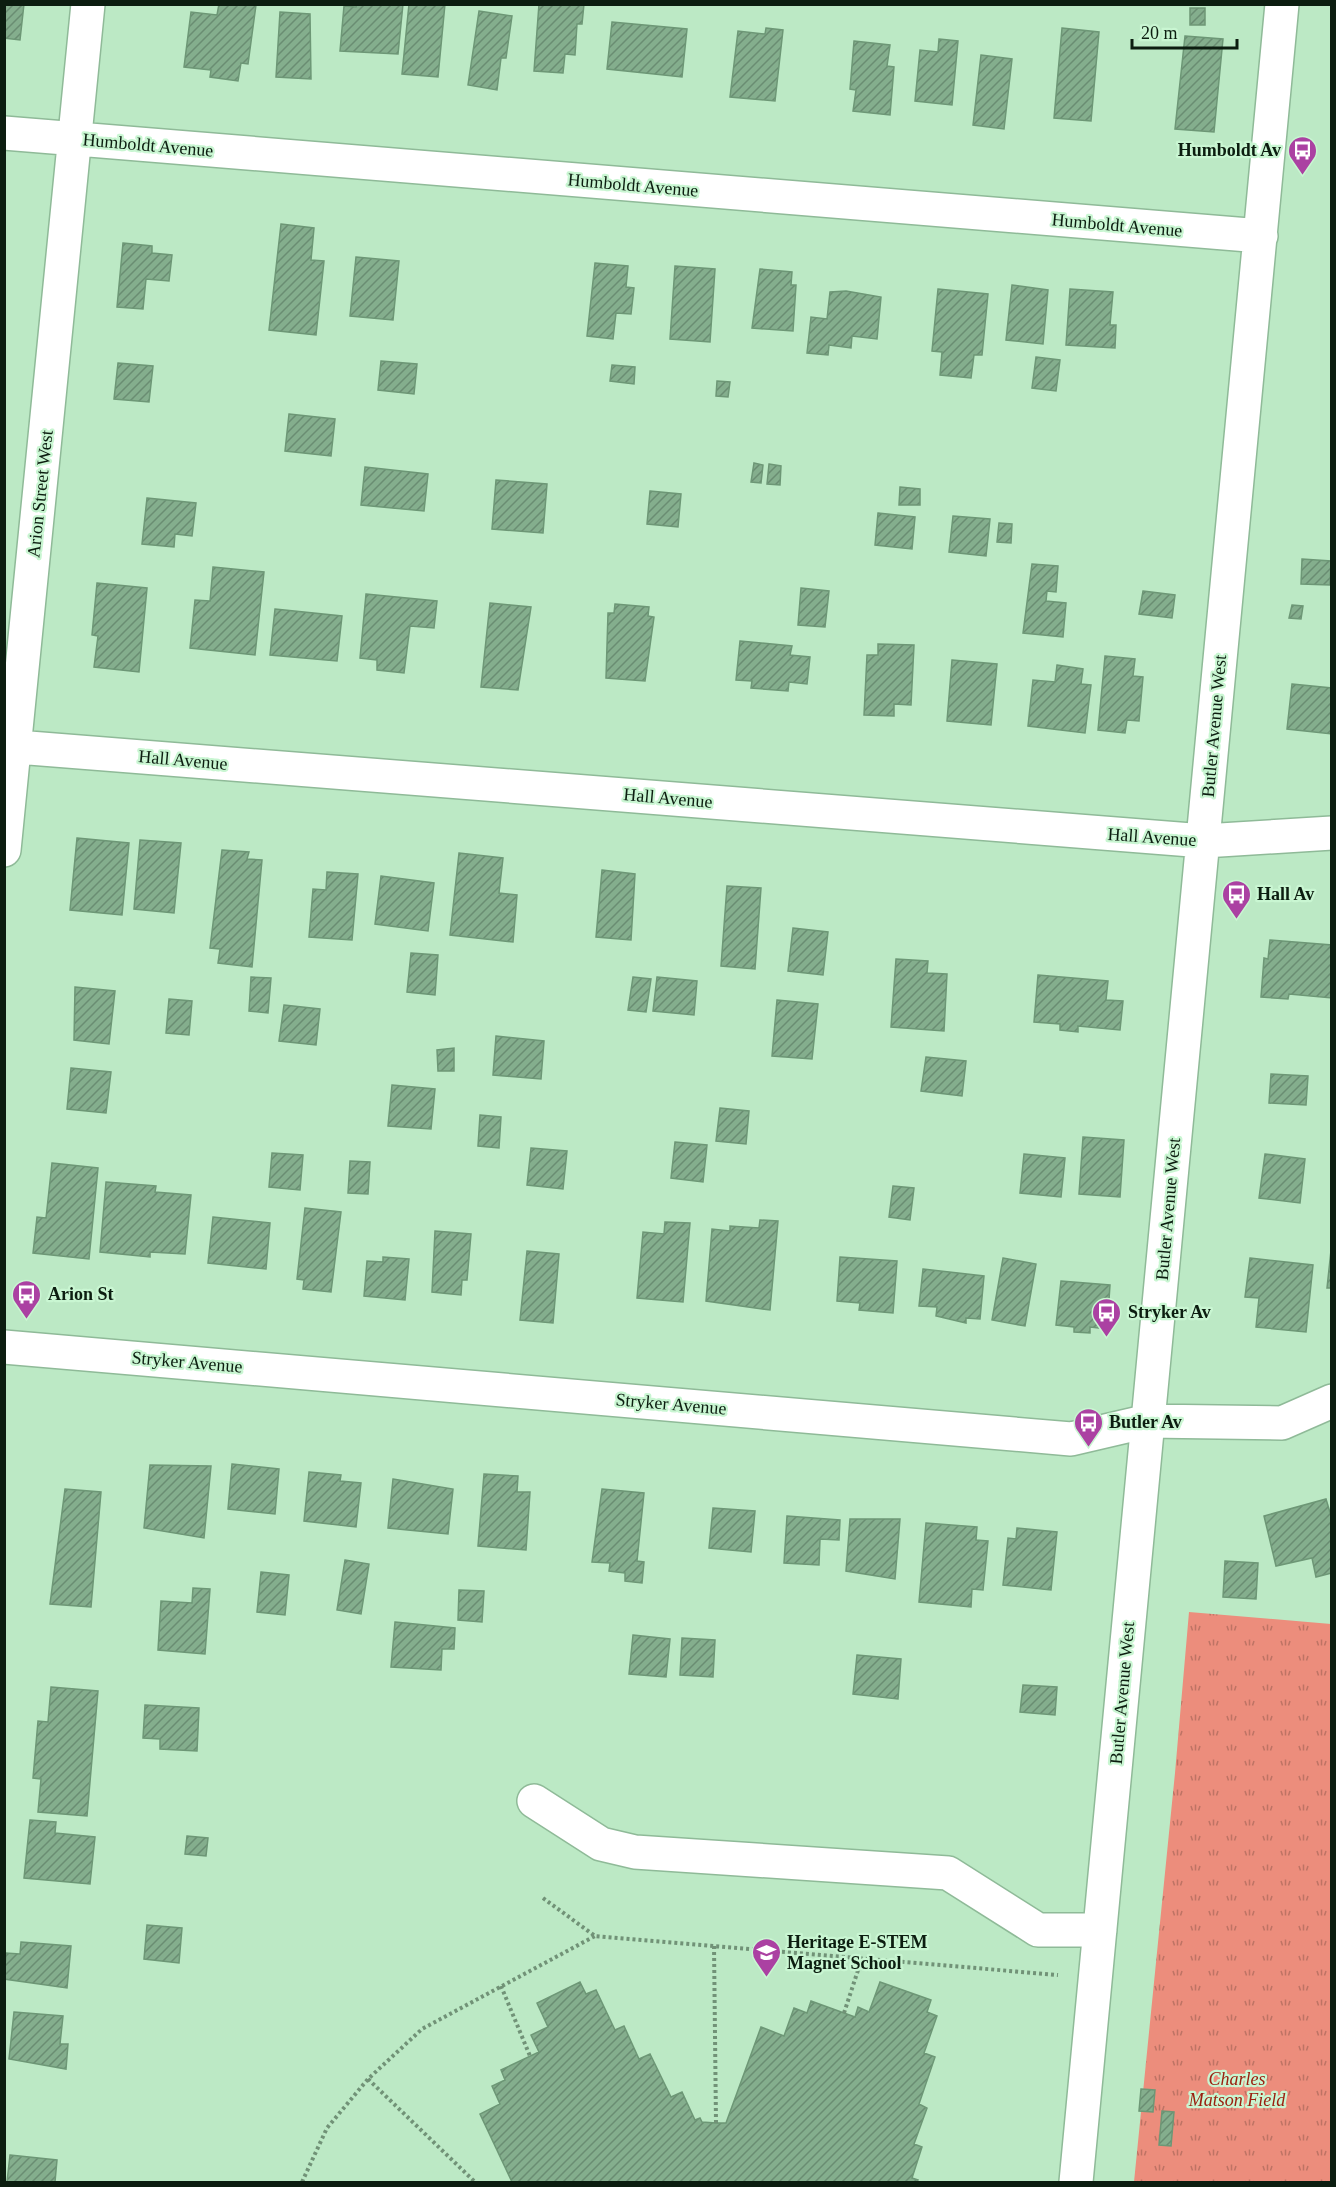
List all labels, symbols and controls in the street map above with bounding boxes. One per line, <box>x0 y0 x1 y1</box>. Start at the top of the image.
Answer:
scale bar <box>1132 12 1237 50</box>
text: 20 m <box>1141 23 1178 43</box>
street label: Humboldt Avenue <box>82 129 214 161</box>
bus stop icon: Humboldt Av <box>1286 134 1318 176</box>
place label: Humboldt Av <box>1178 140 1281 160</box>
street label: Humboldt Avenue <box>567 169 699 201</box>
street label: Humboldt Avenue <box>1051 209 1183 241</box>
street label: Arion Street West <box>23 429 57 559</box>
street label: Butler Avenue West <box>1198 654 1230 798</box>
street label: Hall Avenue <box>138 746 228 774</box>
street label: Hall Avenue <box>623 784 713 812</box>
street label: Hall Avenue <box>1107 824 1197 850</box>
bus stop icon: Hall Av <box>1220 878 1252 920</box>
place label: Hall Av <box>1257 884 1314 904</box>
street label: Butler Avenue West <box>1152 1137 1184 1281</box>
bus stop icon: Arion St <box>11 1278 43 1320</box>
place label: Arion St <box>48 1284 114 1304</box>
bus stop icon: Stryker Av <box>1091 1296 1123 1338</box>
place label: Stryker Av <box>1128 1302 1211 1322</box>
street label: Stryker Avenue <box>131 1347 243 1377</box>
street label: Stryker Avenue <box>615 1389 727 1419</box>
bus stop icon: Butler Av <box>1072 1406 1104 1448</box>
place label: Butler Av <box>1109 1412 1182 1432</box>
street label: Butler Avenue West <box>1106 1621 1138 1765</box>
place label: Heritage E-STEM Magnet School <box>787 1932 927 1973</box>
school or university icon: Heritage E-STEM Magnet School <box>750 1936 782 1978</box>
park label: Charles Matson Field <box>1188 2069 1286 2110</box>

